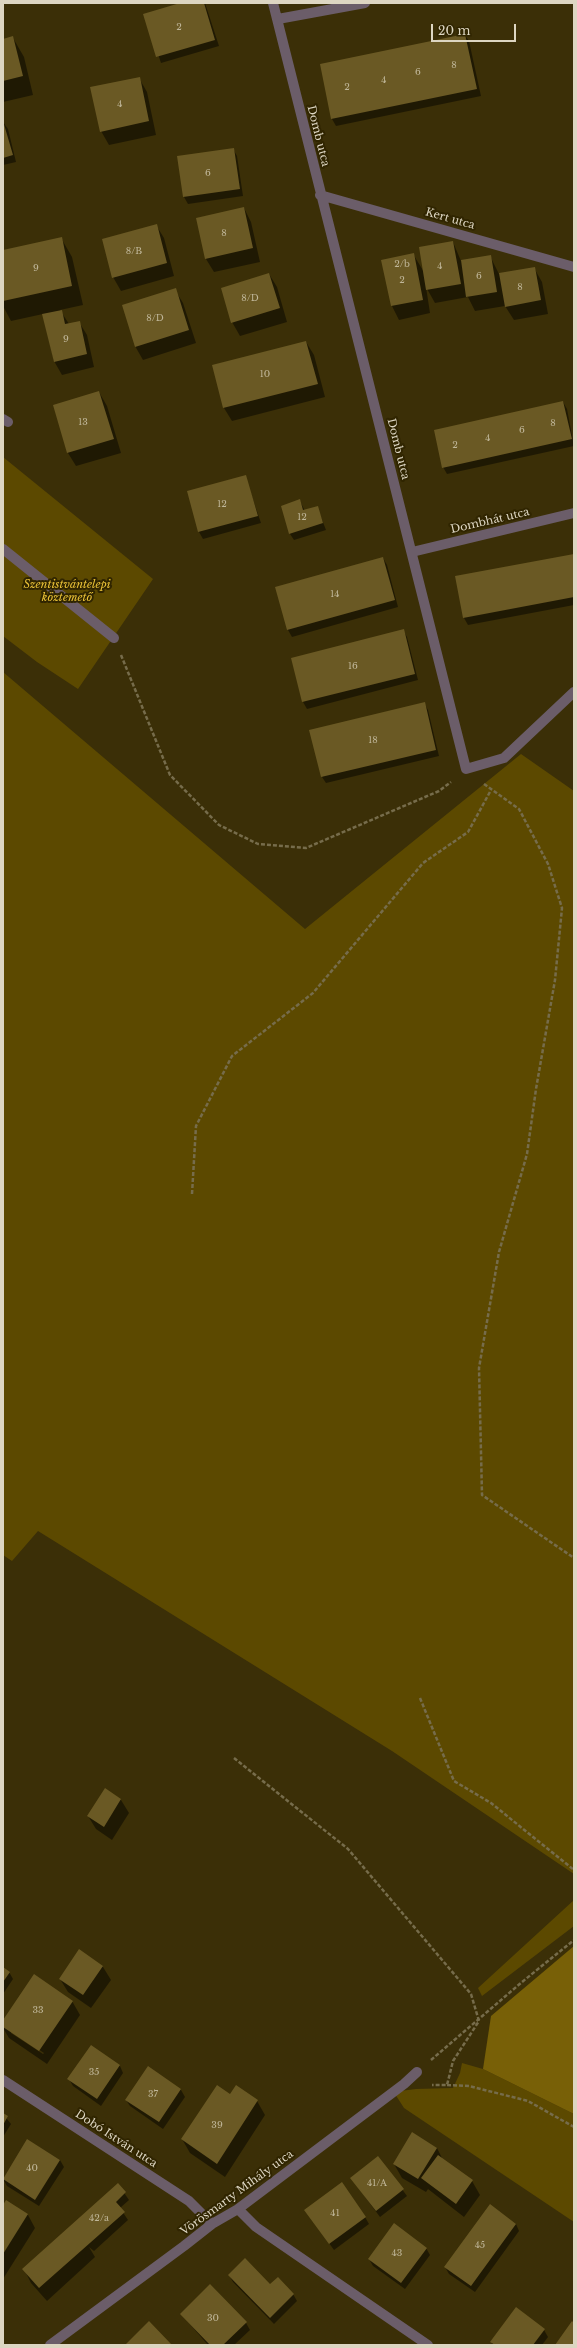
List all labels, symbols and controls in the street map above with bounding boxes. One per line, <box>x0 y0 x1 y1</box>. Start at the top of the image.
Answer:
scale bar <box>433 16 518 42</box>
house number: 2 <box>176 22 182 32</box>
text: 20 m <box>438 23 470 38</box>
house number: 8 <box>451 60 457 70</box>
house number: 6 <box>415 67 421 77</box>
house number: 4 <box>381 75 387 85</box>
house number: 2 <box>344 82 350 92</box>
house number: 4 <box>117 99 123 109</box>
street label: Domb utca <box>304 104 332 168</box>
house number: 6 <box>205 168 211 178</box>
street label: Kert utca <box>424 206 476 232</box>
house number: 8 <box>221 228 227 238</box>
house number: 8/B <box>126 246 142 256</box>
house number: 2/b <box>394 259 410 269</box>
house number: 4 <box>437 261 443 271</box>
house number: 9 <box>33 263 39 273</box>
house number: 6 <box>476 271 482 281</box>
house number: 2 <box>399 275 405 285</box>
house number: 8 <box>517 282 523 292</box>
house number: 8/D <box>241 293 259 303</box>
house number: 8/D <box>146 313 164 323</box>
house number: 9 <box>63 334 69 344</box>
house number: 10 <box>260 369 270 379</box>
house number: 13 <box>78 417 88 427</box>
street label: Domb utca <box>384 417 412 481</box>
house number: 8 <box>550 418 556 428</box>
house number: 6 <box>519 425 525 435</box>
house number: 4 <box>485 433 491 443</box>
house number: 2 <box>452 440 458 450</box>
house number: 12 <box>217 499 227 509</box>
street label: Dombhát utca <box>449 506 531 536</box>
house number: 12 <box>297 512 307 522</box>
park label: Szentistvántelepi köztemető <box>23 578 111 604</box>
house number: 14 <box>330 589 340 599</box>
house number: 16 <box>348 661 358 671</box>
house number: 18 <box>368 735 378 745</box>
house number: 33 <box>32 2005 44 2015</box>
house number: 35 <box>89 2067 99 2077</box>
house number: 37 <box>148 2089 158 2099</box>
street label: Dobó István utca <box>73 2108 159 2170</box>
house number: 39 <box>211 2120 223 2130</box>
street label: Vörösmarty Mihály utca <box>178 2148 296 2238</box>
house number: 40 <box>26 2163 38 2173</box>
house number: 41/A <box>367 2178 387 2188</box>
house number: 41 <box>330 2208 340 2218</box>
house number: 42/a <box>89 2213 109 2223</box>
house number: 45 <box>475 2240 485 2250</box>
house number: 43 <box>392 2248 402 2258</box>
house number: 30 <box>207 2313 219 2323</box>

